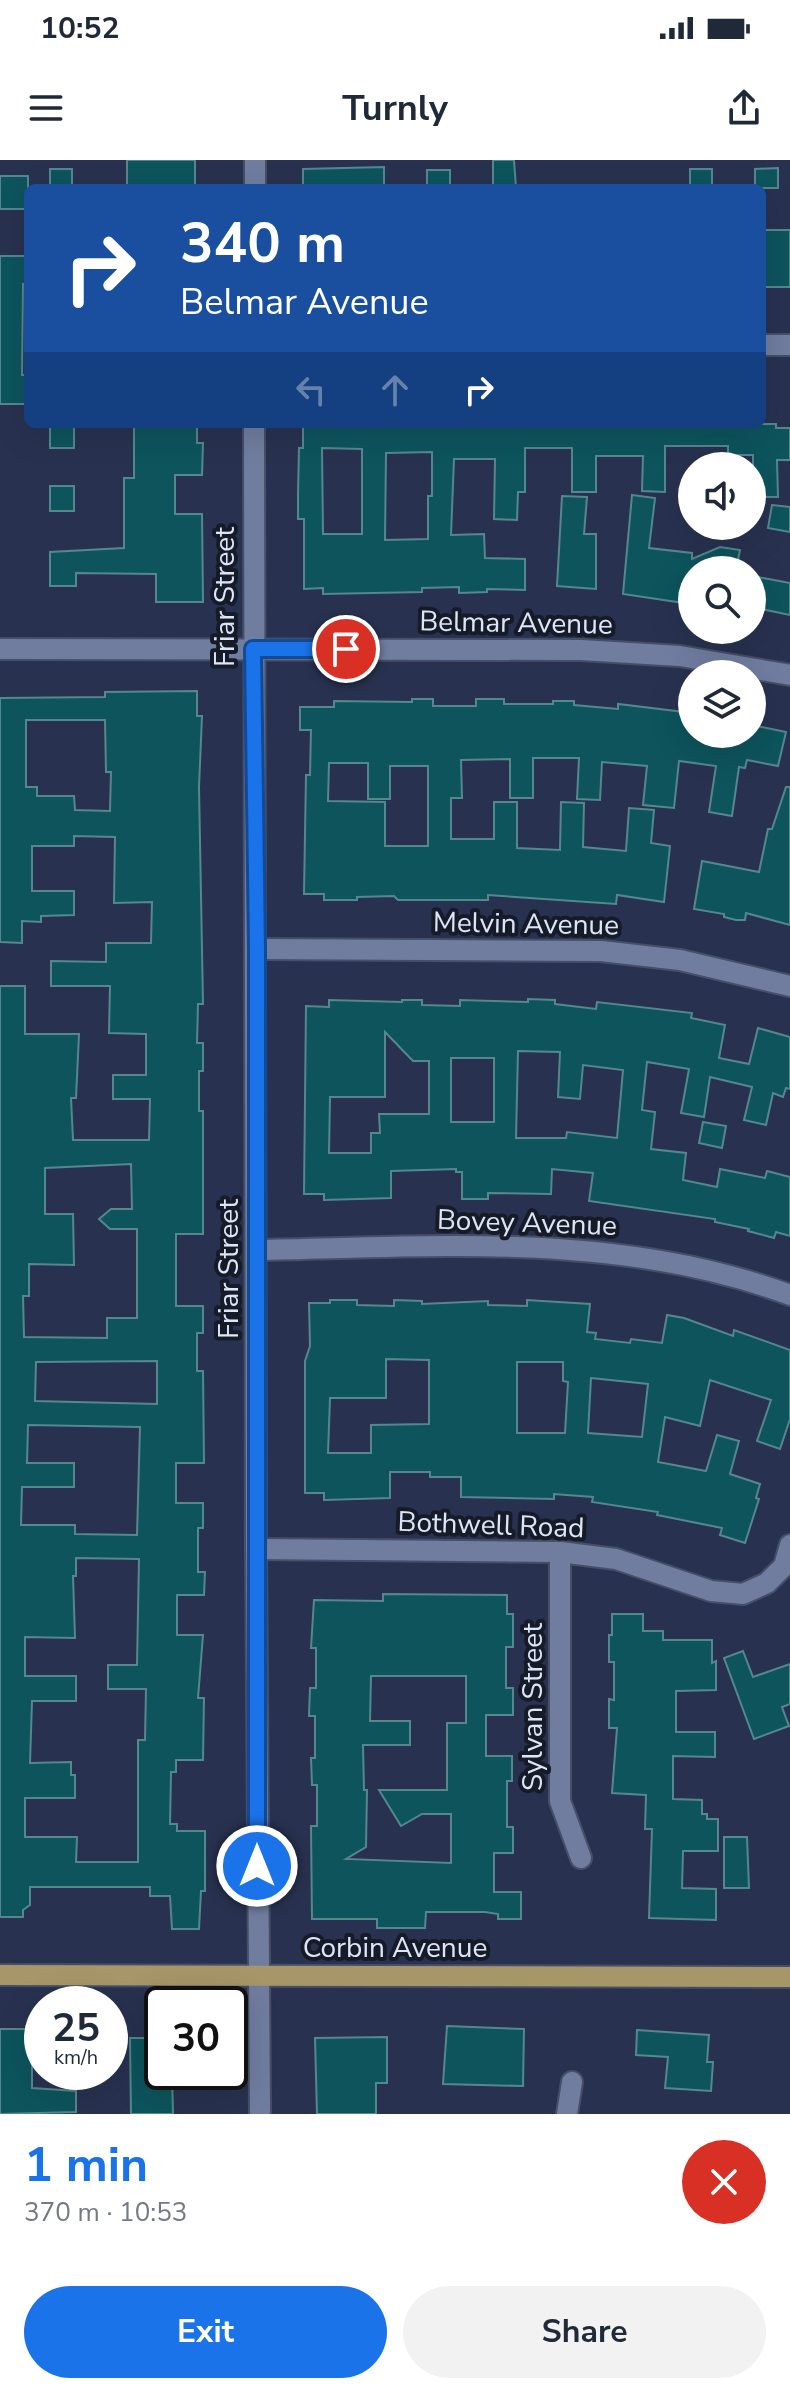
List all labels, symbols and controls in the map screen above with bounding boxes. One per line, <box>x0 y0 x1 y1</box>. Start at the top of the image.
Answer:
text: 10:52 <box>40 8 119 49</box>
text: Turnly <box>342 84 448 133</box>
icon: menu <box>24 86 68 130</box>
icon: share <box>722 86 766 130</box>
text: 340 m <box>180 205 345 282</box>
icon: right <box>48 216 152 320</box>
text: Belmar Avenue <box>180 278 429 327</box>
icon: left <box>289 368 333 412</box>
icon: ahead <box>373 368 417 412</box>
icon: right <box>457 368 501 412</box>
map controls <box>678 452 766 748</box>
button: sound <box>678 452 766 540</box>
street label: Friar Street <box>206 527 244 667</box>
button: search <box>678 556 766 644</box>
street label: Belmar Avenue <box>419 602 613 644</box>
pin <box>312 615 380 683</box>
icon: arrive <box>324 627 368 671</box>
button: layers <box>678 660 766 748</box>
street label: Melvin Avenue <box>433 903 619 945</box>
street label: Friar Street <box>210 1199 248 1339</box>
street label: Bovey Avenue <box>436 1201 618 1245</box>
street label: Bothwell Road <box>397 1503 585 1547</box>
street label: Sylvan Street <box>514 1623 552 1791</box>
position arrow <box>215 1824 299 1908</box>
street label: Corbin Avenue <box>303 1929 487 1967</box>
speed limit sign: 30 <box>144 1986 248 2090</box>
text: 25 <box>52 2001 100 2055</box>
text: km/h <box>54 2044 98 2071</box>
text: 1 min <box>24 2132 148 2198</box>
button: close <box>682 2140 766 2224</box>
text: 370 m · 10:53 <box>24 2195 187 2230</box>
button: Exit <box>24 2286 387 2378</box>
button: Share <box>403 2286 766 2378</box>

